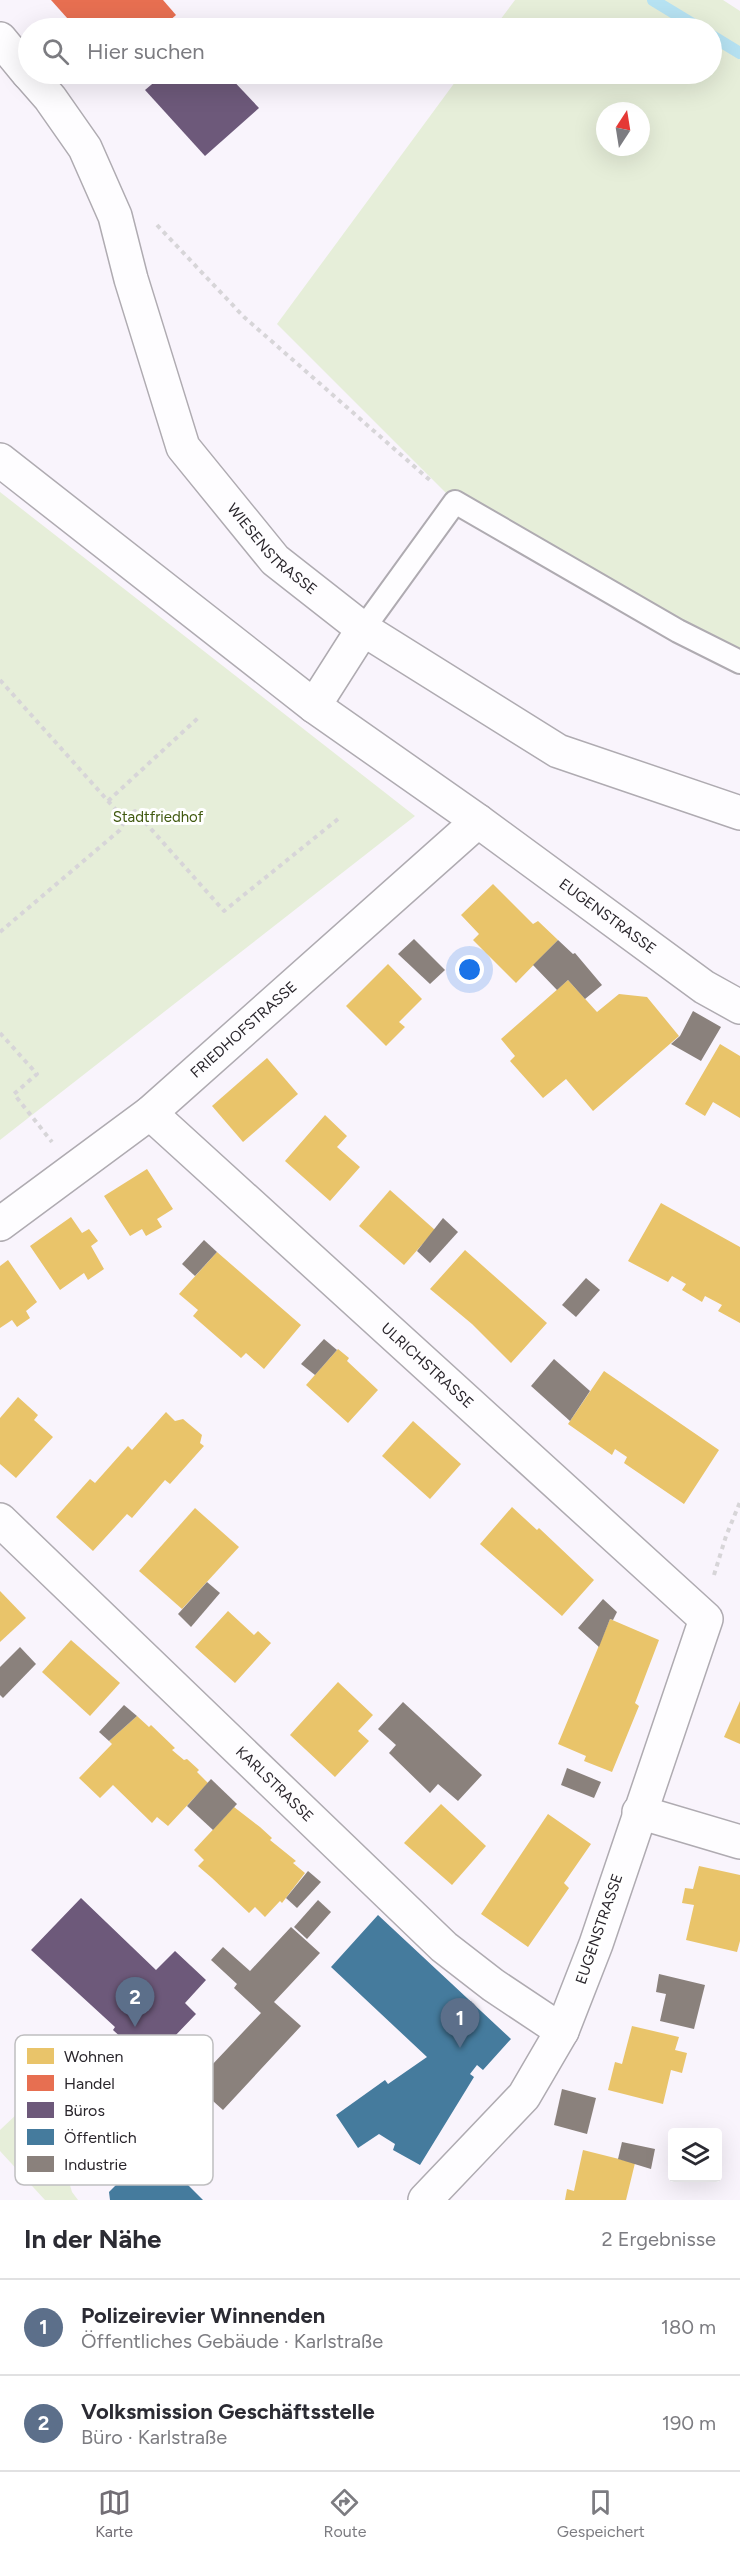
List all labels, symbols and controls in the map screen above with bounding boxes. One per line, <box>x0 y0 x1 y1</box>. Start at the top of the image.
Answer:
search box <box>18 18 722 84</box>
icon: search <box>39 35 72 68</box>
text: Hier suchen <box>87 38 205 65</box>
north arrow <box>596 102 650 156</box>
street label: WIESENSTRASSE <box>223 500 321 599</box>
park label: Stadtfriedhof <box>113 808 204 826</box>
street label: EUGENSTRASSE <box>556 875 660 958</box>
your location <box>455 955 484 984</box>
street label: FRIEDHOFSTRASSE <box>187 978 301 1082</box>
street label: ULRICHSTRASSE <box>378 1319 477 1412</box>
street label: KARLSTRASSE <box>232 1743 317 1826</box>
street label: EUGENSTRASSE <box>572 1871 626 1987</box>
pin: 2 <box>116 1978 154 2027</box>
pin: 1 <box>440 1998 480 2048</box>
legend <box>15 2035 213 2185</box>
text: Wohnen <box>64 2047 124 2066</box>
text: Handel <box>64 2074 115 2093</box>
text: Büros <box>64 2101 105 2120</box>
text: Öffentlich <box>64 2128 137 2147</box>
map controls <box>668 2128 722 2182</box>
button: layers <box>668 2128 722 2182</box>
text: Industrie <box>64 2155 127 2174</box>
text: In der Nähe <box>24 2223 161 2255</box>
text: 2 Ergebnisse <box>602 2227 716 2251</box>
text: Polizeirevier Winnenden <box>81 2302 325 2329</box>
text: 1 <box>39 2315 48 2339</box>
text: 180 m <box>661 2315 716 2339</box>
text: Öffentliches Gebäude · Karlstraße <box>81 2329 383 2353</box>
text: Volksmission Geschäftsstelle <box>81 2398 375 2425</box>
text: 2 <box>38 2411 49 2435</box>
text: 190 m <box>662 2411 716 2435</box>
text: Büro · Karlstraße <box>81 2425 227 2449</box>
tab: Karte <box>95 2486 133 2541</box>
tab: Route <box>323 2486 366 2541</box>
tab: Gespeichert <box>557 2486 645 2541</box>

